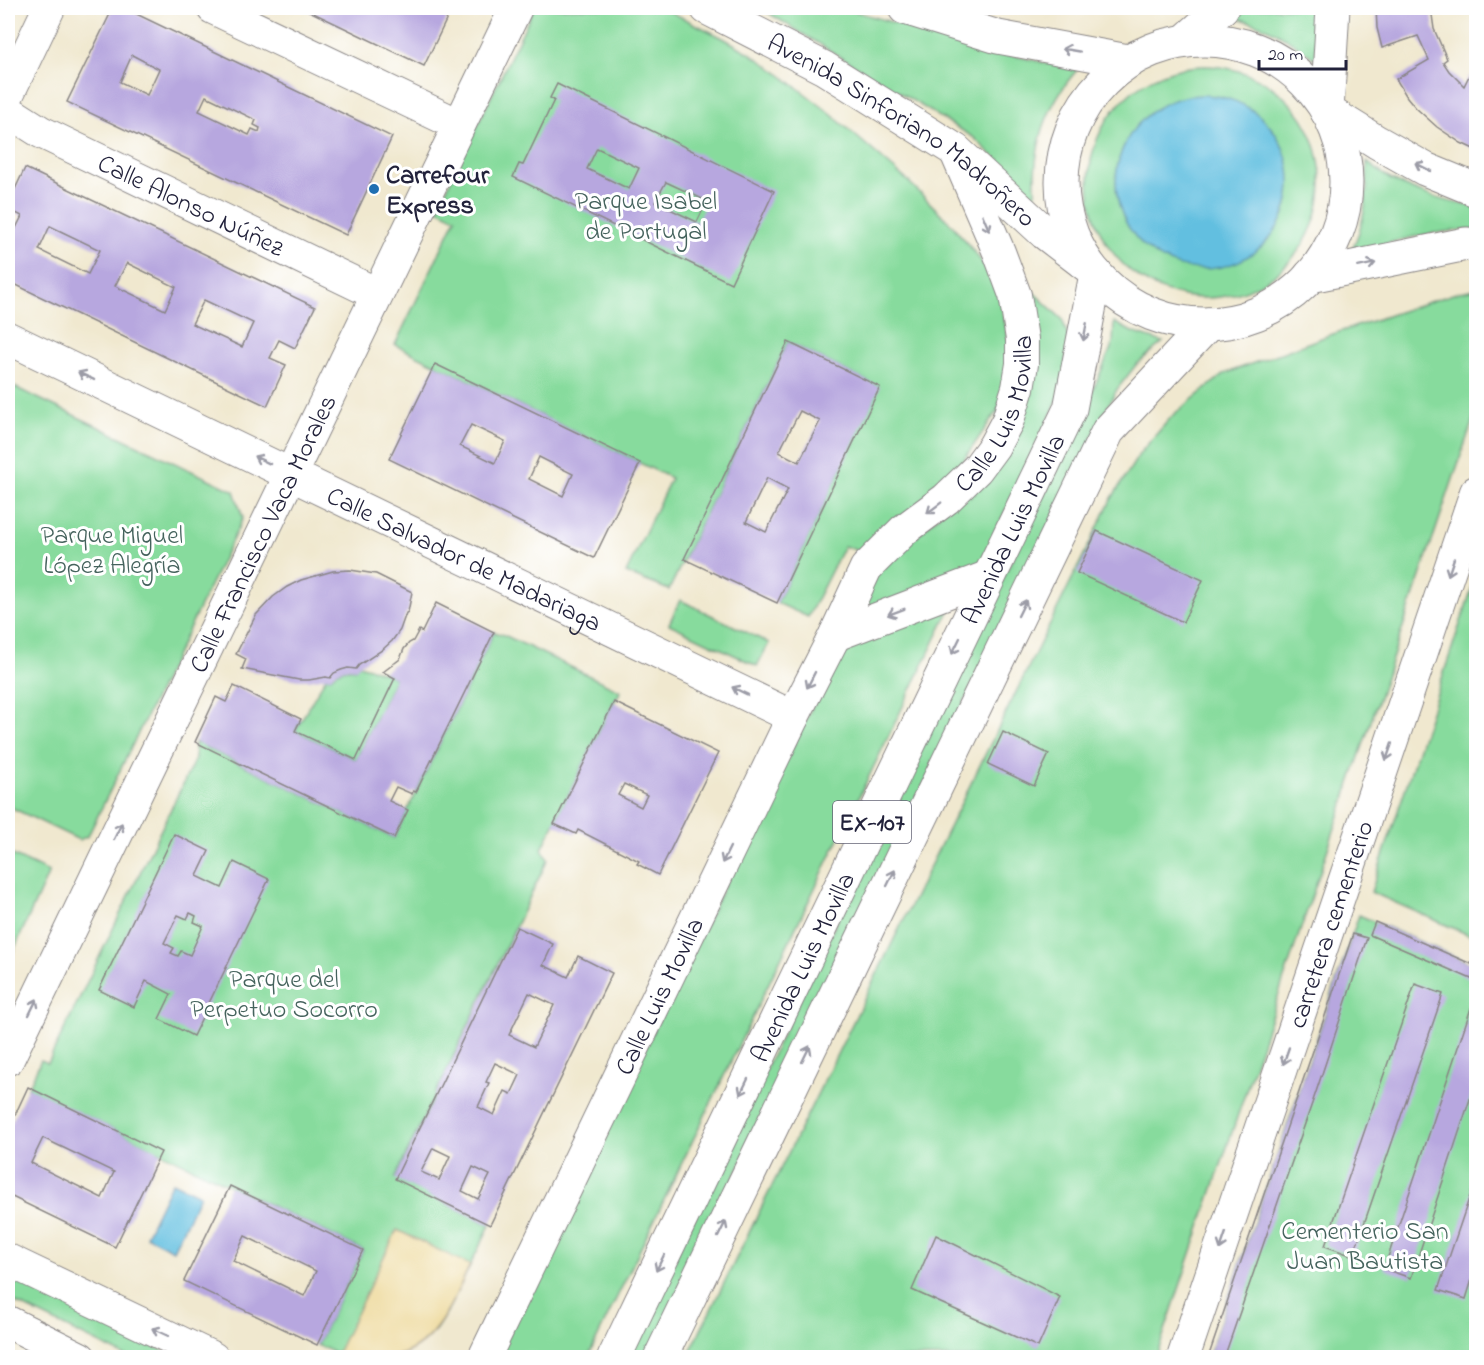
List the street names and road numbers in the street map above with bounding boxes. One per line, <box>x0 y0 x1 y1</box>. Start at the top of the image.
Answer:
street label: Avenida Sinforiano Madroñero <box>760 26 1043 238</box>
street label: Calle Alonso Núñez <box>90 146 290 268</box>
street label: Calle Luis Movilla <box>947 335 1044 503</box>
street label: Calle Francisco Vaca Morales <box>181 389 348 680</box>
street label: Avenida Luis Movilla <box>953 429 1077 632</box>
street label: Calle Salvador de Madariaga <box>319 479 607 644</box>
road number: EX-107 <box>833 801 911 843</box>
street label: carretera cementerio <box>1280 816 1385 1034</box>
street label: Avenida Luis Movilla <box>743 867 867 1070</box>
street label: Calle Luis Movilla <box>607 912 715 1082</box>

